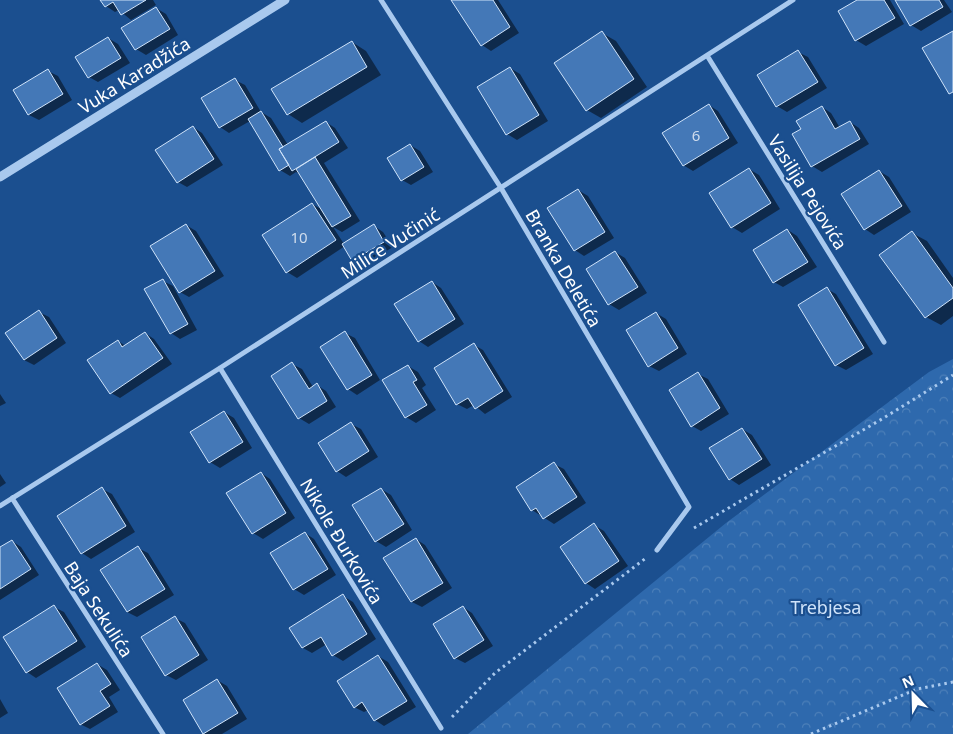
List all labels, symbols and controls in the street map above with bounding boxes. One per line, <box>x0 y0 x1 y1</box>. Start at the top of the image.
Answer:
street label: Vuka Karadžića <box>74 31 194 119</box>
house number: 6 <box>692 125 700 145</box>
street label: Vasilija Pejovića <box>763 130 853 254</box>
street label: Milice Vučinić <box>336 202 444 284</box>
street label: Branka Deletića <box>521 205 607 331</box>
house number: 10 <box>290 227 308 247</box>
street label: Nikole Đurkovića <box>295 474 389 608</box>
street label: Baja Sekulića <box>59 556 139 662</box>
park label: Trebjesa <box>791 595 861 619</box>
north arrow <box>888 669 938 719</box>
text: N <box>899 671 917 693</box>

